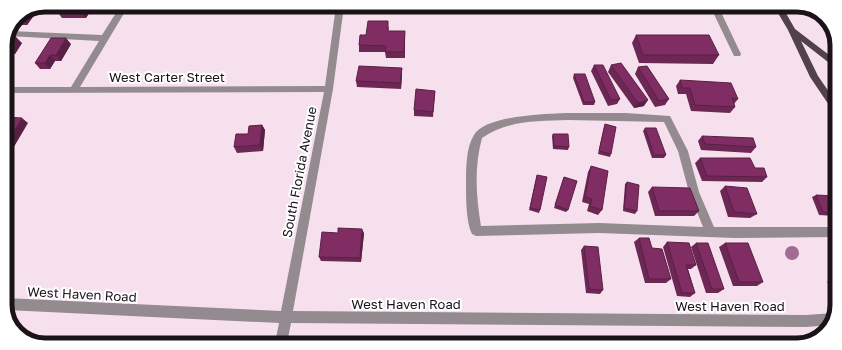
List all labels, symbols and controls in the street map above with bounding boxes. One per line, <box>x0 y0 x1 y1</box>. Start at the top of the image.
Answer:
street label: West Carter Street <box>109 69 225 85</box>
street label: South Florida Avenue <box>278 105 320 239</box>
street label: West Haven Road <box>27 283 137 305</box>
street label: West Haven Road <box>351 296 461 312</box>
street label: West Haven Road <box>675 298 785 314</box>

